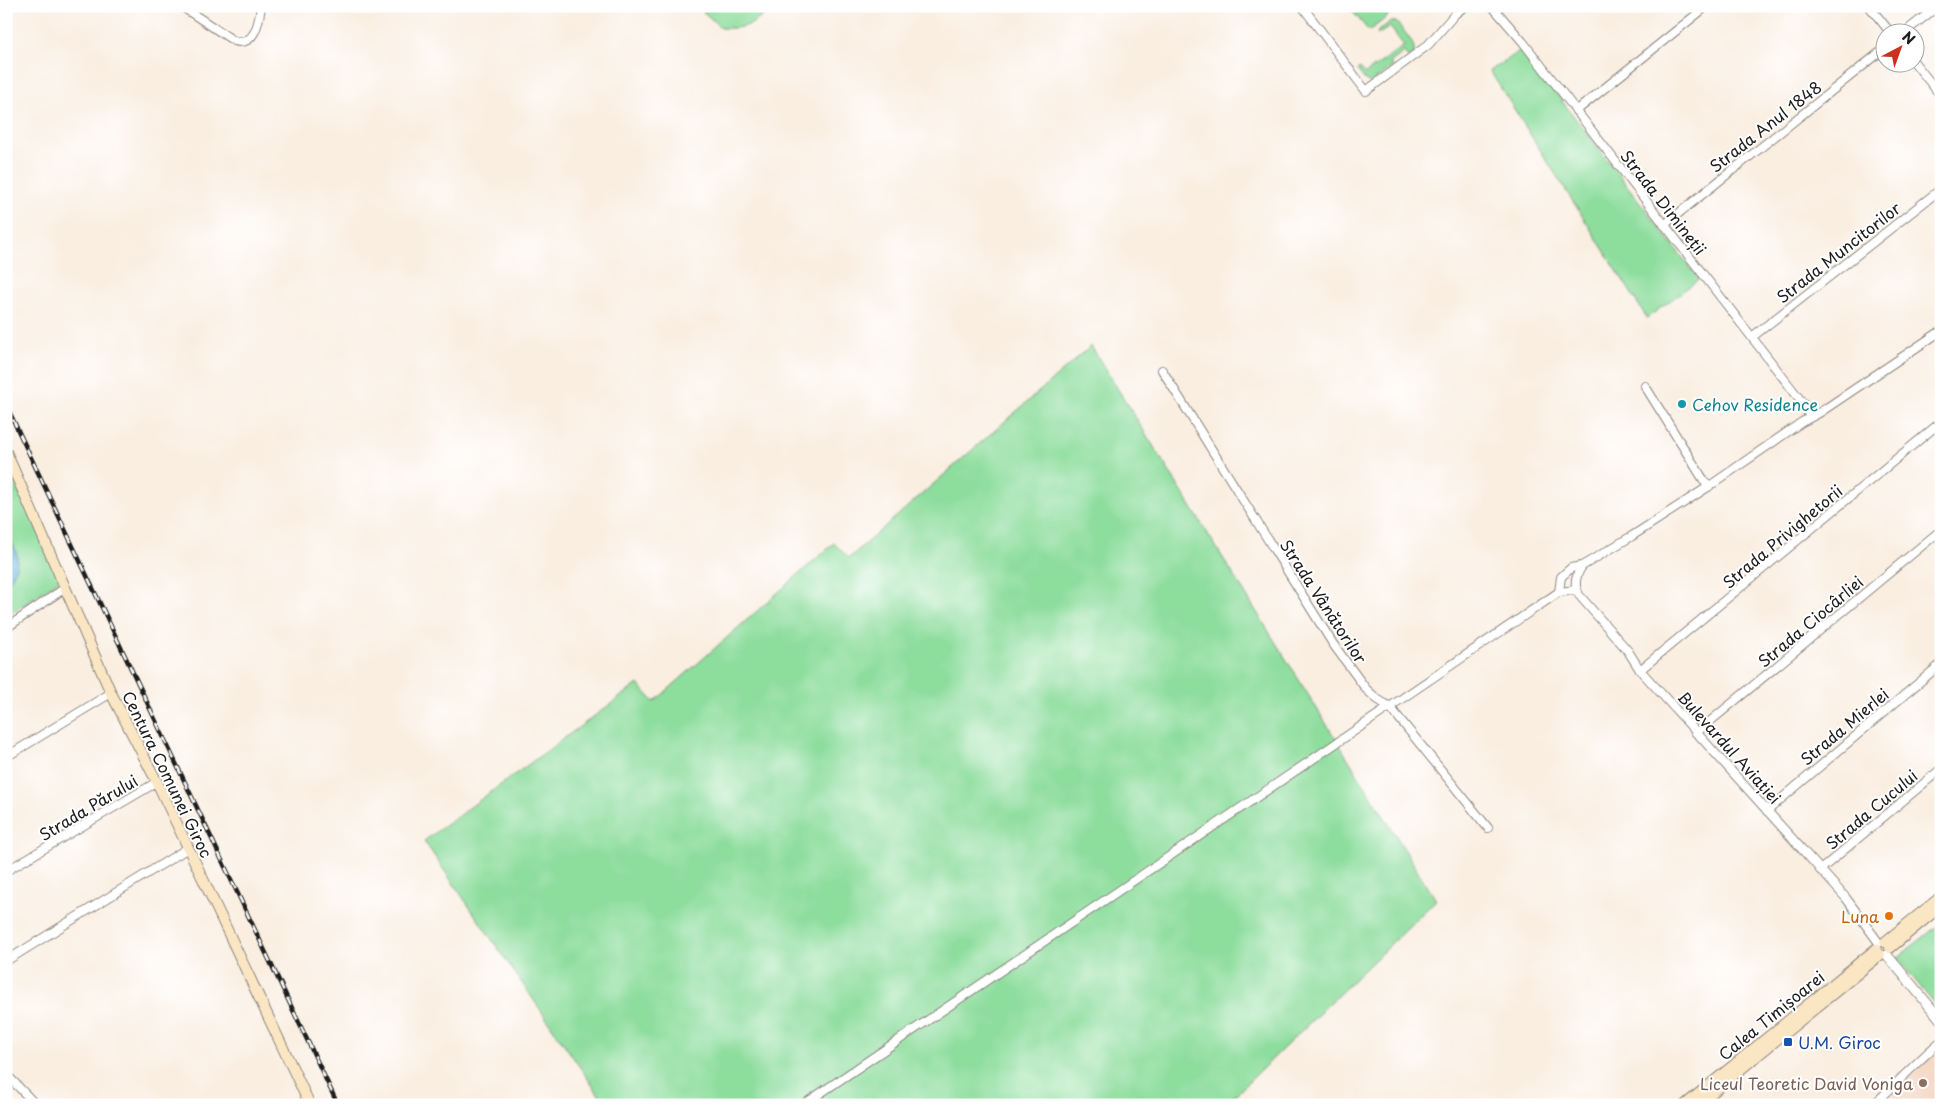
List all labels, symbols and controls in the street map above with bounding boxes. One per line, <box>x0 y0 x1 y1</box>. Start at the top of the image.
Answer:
north arrow <box>1874 22 1924 72</box>
text: N <box>1898 26 1920 49</box>
street label: Strada Anul 1848 <box>1704 75 1826 177</box>
street label: Strada Dimineții <box>1615 144 1713 260</box>
street label: Strada Muncitorilor <box>1771 195 1906 308</box>
place label: Cehov Residence <box>1692 392 1818 416</box>
marker: Cehov Residence <box>1676 398 1688 410</box>
street label: Strada Privighetorii <box>1717 478 1847 594</box>
street label: Strada Vânătorilor <box>1275 534 1374 668</box>
street label: Strada Ciocârliei <box>1752 570 1868 672</box>
street label: Strada Mierlei <box>1794 682 1894 770</box>
street label: Bulevardul Aviației <box>1673 685 1787 809</box>
street label: Centura Comunei Giroc <box>117 686 219 862</box>
street label: Strada Cucului <box>1820 763 1922 855</box>
street label: Strada Părului <box>34 768 142 846</box>
place label: Luna <box>1841 904 1879 928</box>
marker: Luna <box>1883 910 1895 922</box>
street label: Calea Timișoarei <box>1713 965 1829 1065</box>
place label: U.M. Giroc <box>1798 1030 1881 1054</box>
marker: U.M. Giroc <box>1782 1036 1794 1048</box>
place label: Liceul Teoretic David Voniga <box>1700 1071 1913 1095</box>
marker: Liceul Teoretic David Voniga <box>1917 1077 1929 1089</box>

